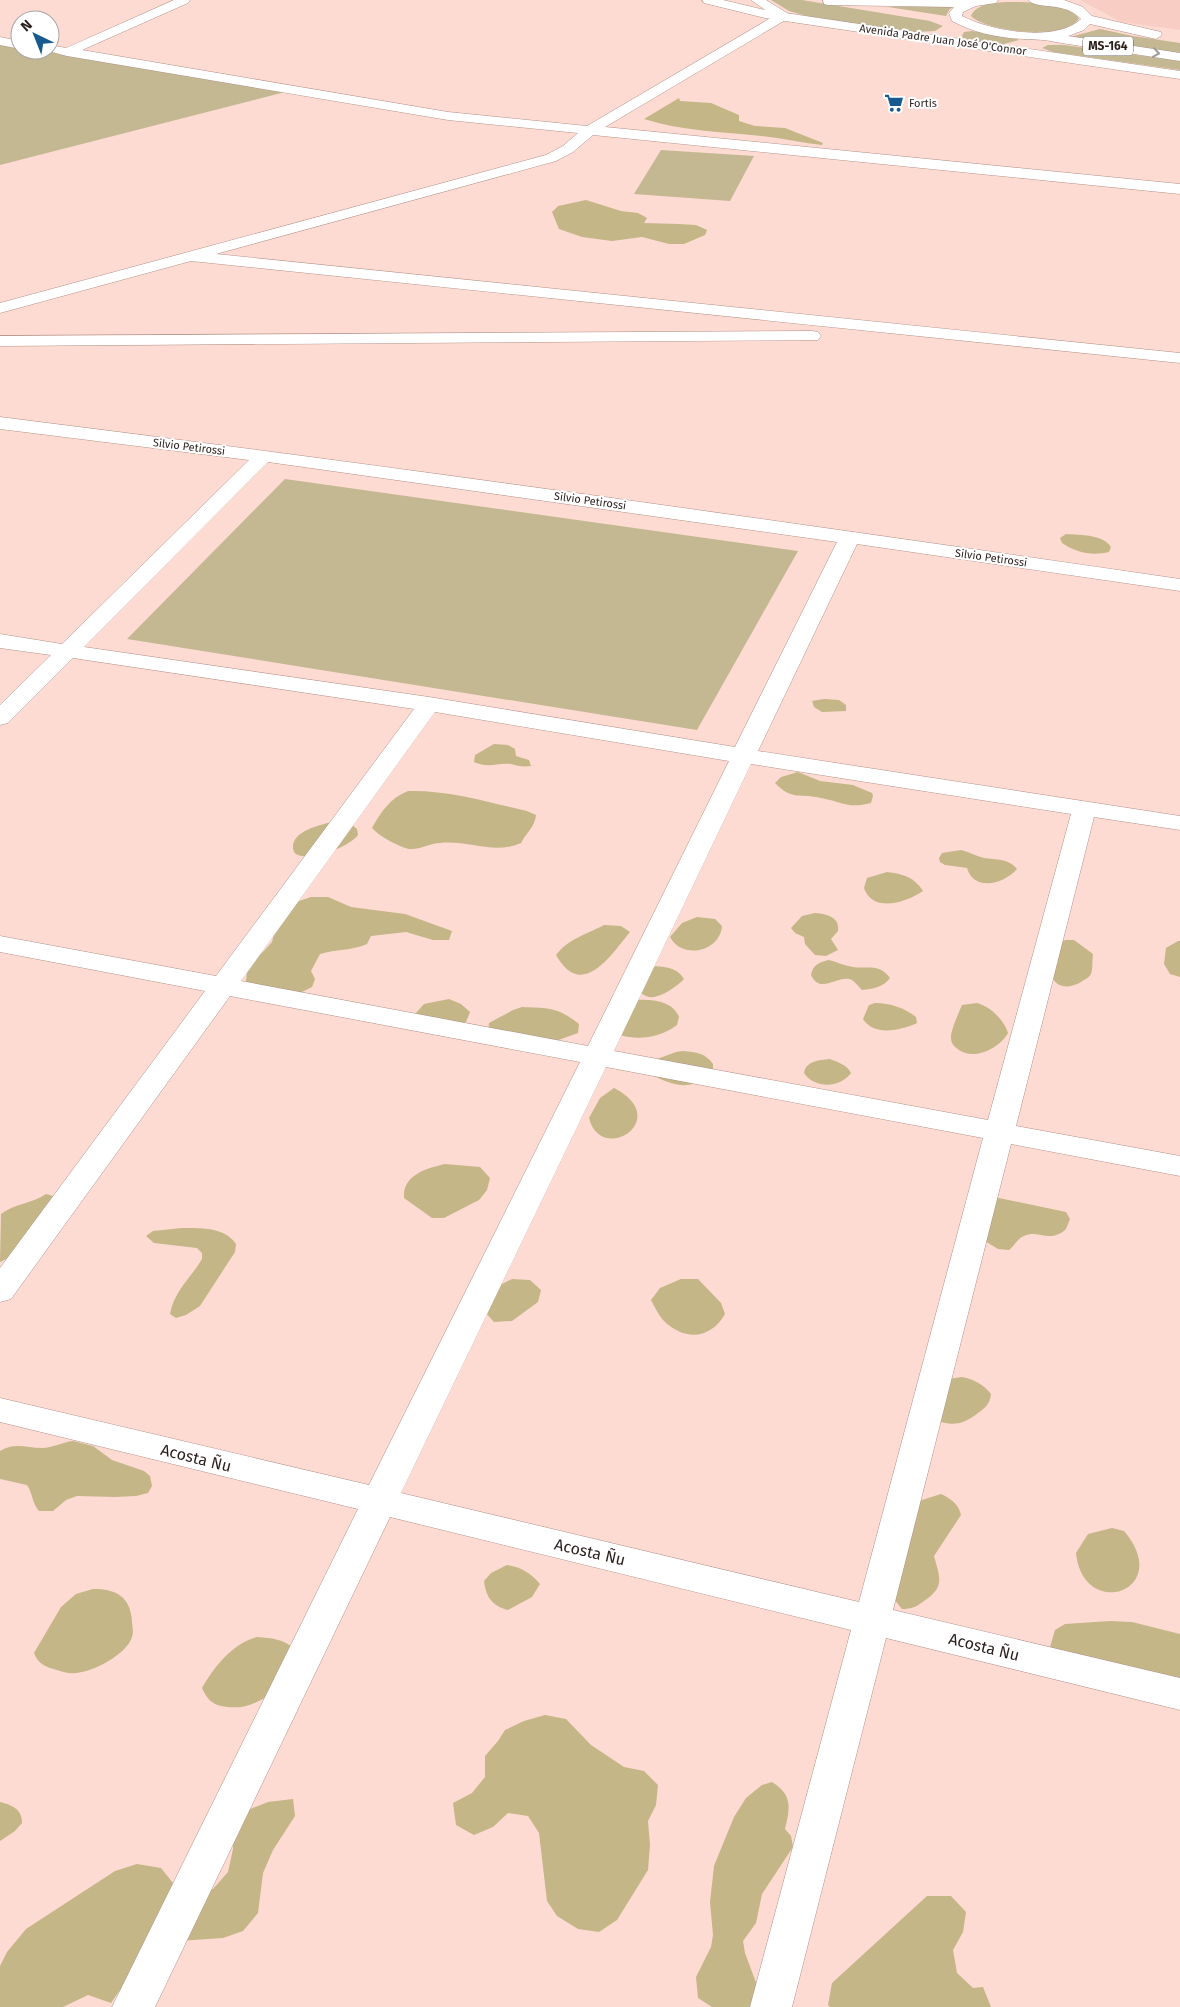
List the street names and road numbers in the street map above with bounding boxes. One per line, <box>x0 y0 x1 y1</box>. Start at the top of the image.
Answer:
street label: Avenida Padre Juan José O'Connor <box>859 22 1028 58</box>
road number: MS-164 <box>1083 36 1133 56</box>
street label: Silvio Petirossi <box>152 436 226 458</box>
street label: Silvio Petirossi <box>553 489 627 513</box>
street label: Silvio Petirossi <box>954 546 1028 570</box>
street label: Acosta Ñu <box>159 1440 233 1476</box>
street label: Acosta Ñu <box>553 1535 627 1569</box>
street label: Acosta Ñu <box>947 1629 1021 1665</box>

